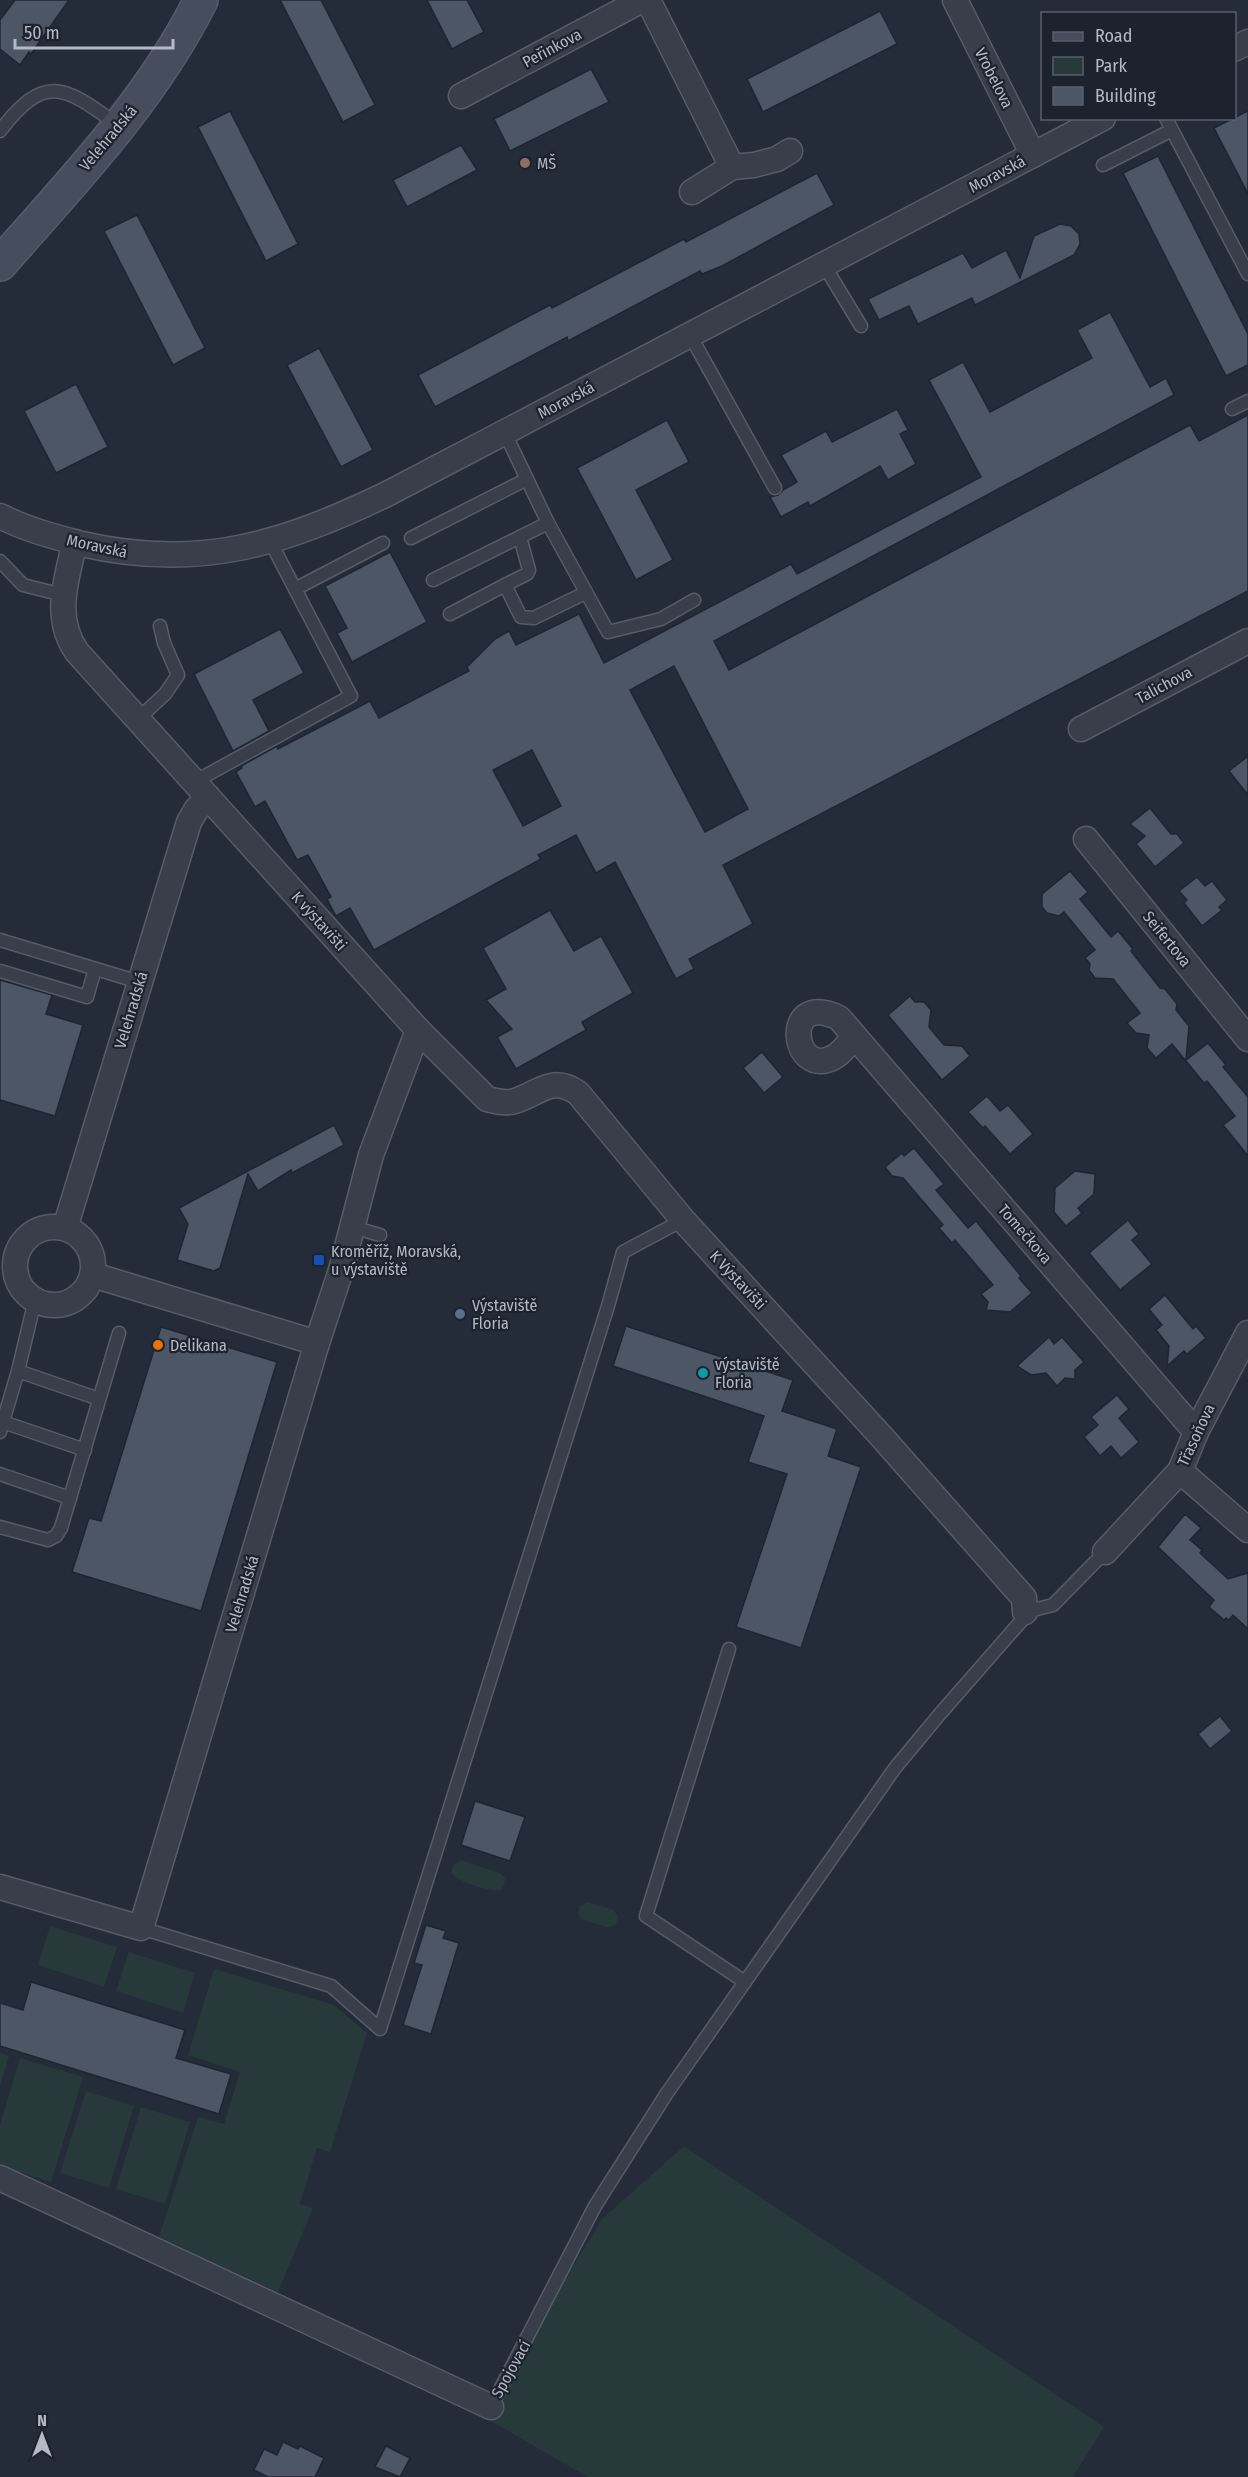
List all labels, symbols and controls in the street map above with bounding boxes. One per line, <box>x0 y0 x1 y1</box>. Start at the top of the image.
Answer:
scale bar <box>15 12 172 50</box>
legend <box>1041 12 1236 120</box>
text: 50 m <box>24 22 60 44</box>
street label: Peřinkova <box>519 24 585 71</box>
text: Road <box>1095 25 1132 47</box>
street label: Vrobelova <box>971 45 1017 111</box>
text: Park <box>1095 55 1128 77</box>
text: Building <box>1095 85 1156 107</box>
street label: Velehradská <box>75 101 141 175</box>
street label: Moravská <box>965 151 1029 197</box>
place label: MŠ <box>537 153 556 173</box>
marker: MŠ <box>518 156 532 170</box>
street label: Moravská <box>534 377 598 423</box>
street label: Moravská <box>65 530 129 562</box>
street label: Talichova <box>1133 662 1195 708</box>
street label: K výstavišti <box>287 887 351 955</box>
street label: Seifertova <box>1139 907 1195 971</box>
street label: Velehradská <box>110 969 152 1051</box>
street label: Tomečkova <box>994 1200 1056 1268</box>
place label: Kroměříž, Moravská, u výstaviště <box>331 1242 461 1279</box>
street label: K Výstavišti <box>706 1246 770 1314</box>
marker: Kroměříž, Moravská, u výstaviště <box>312 1253 326 1267</box>
place label: Výstaviště Floria <box>472 1296 538 1333</box>
marker: Výstaviště Floria <box>453 1307 467 1321</box>
place label: Delikana <box>170 1336 227 1355</box>
marker: Delikana <box>151 1338 165 1352</box>
place label: výstaviště Floria <box>715 1355 780 1392</box>
marker: výstaviště Floria <box>696 1366 710 1380</box>
street label: Třasoňova <box>1173 1401 1219 1469</box>
street label: Velehradská <box>221 1553 263 1635</box>
street label: Spojovací <box>487 2337 535 2401</box>
north arrow <box>12 2405 72 2465</box>
text: N <box>37 2411 47 2430</box>

